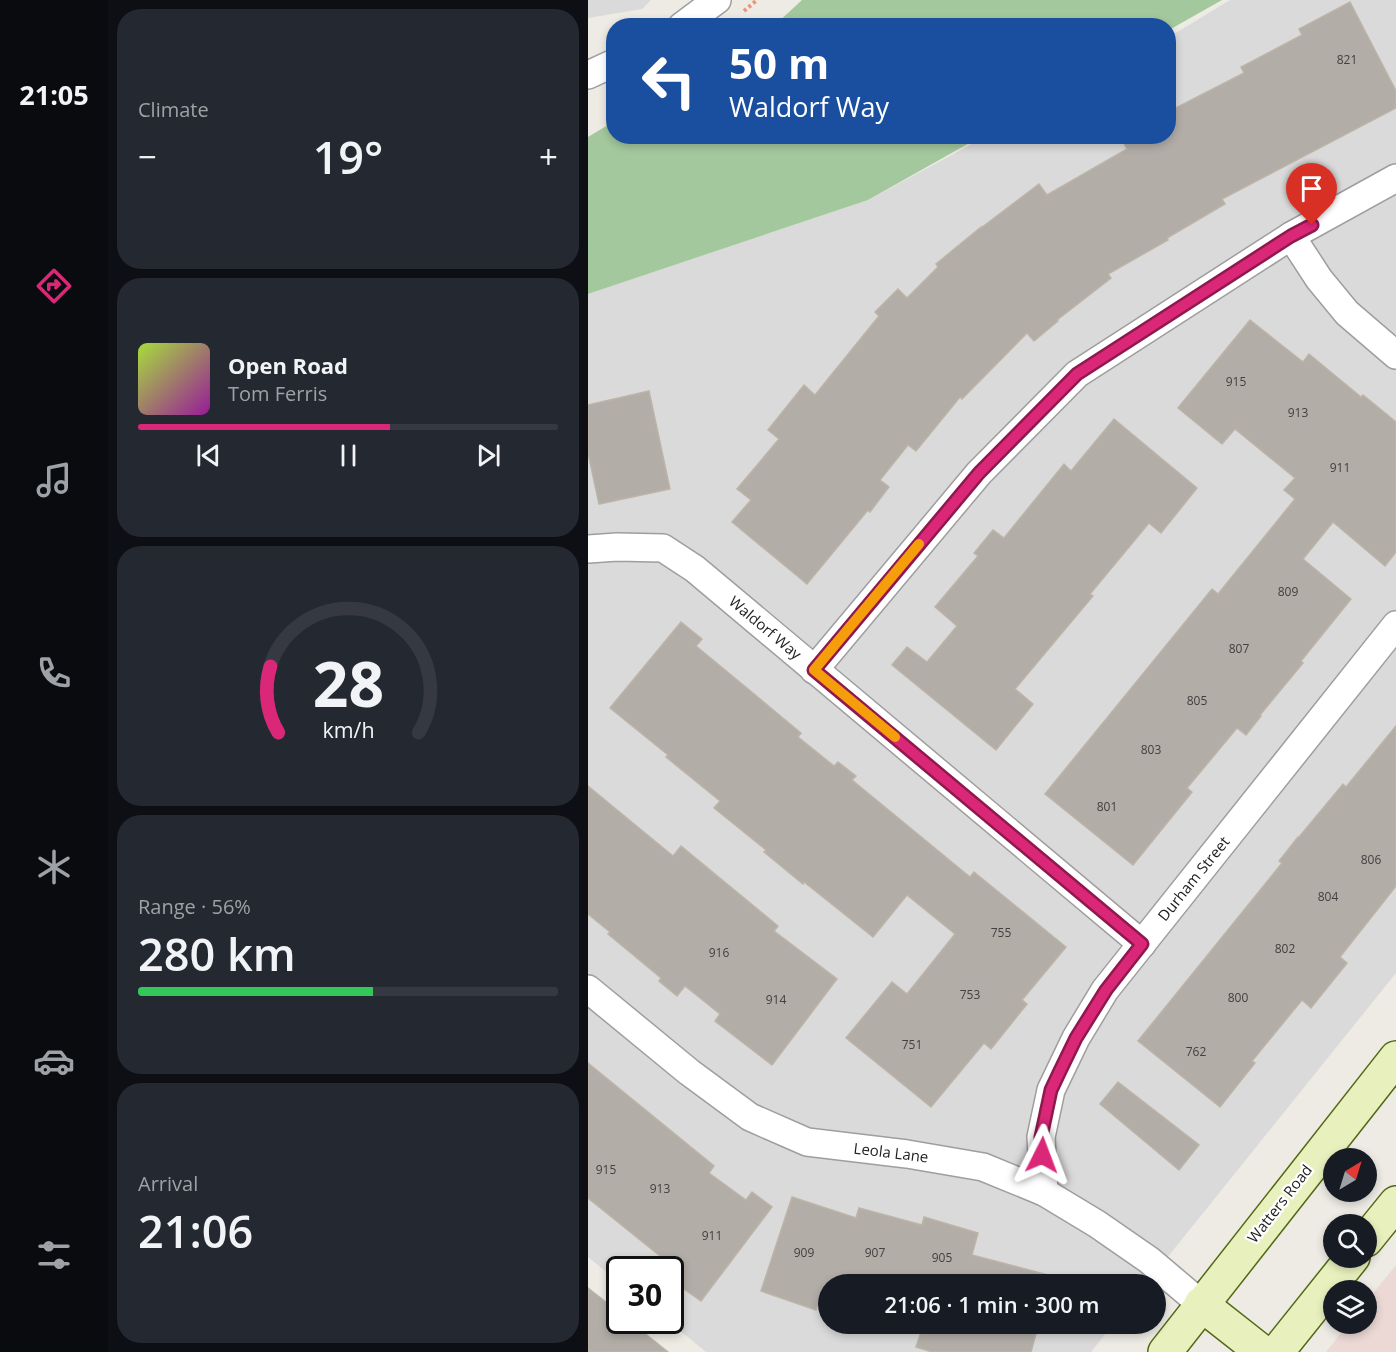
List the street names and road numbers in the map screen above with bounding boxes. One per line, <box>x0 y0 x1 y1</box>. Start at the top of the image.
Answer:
street label: Waldorf Way <box>725 591 807 664</box>
street label: Durham Street <box>1153 832 1234 925</box>
street label: Leola Lane <box>853 1138 930 1167</box>
street label: Watters Road <box>1242 1160 1316 1247</box>

